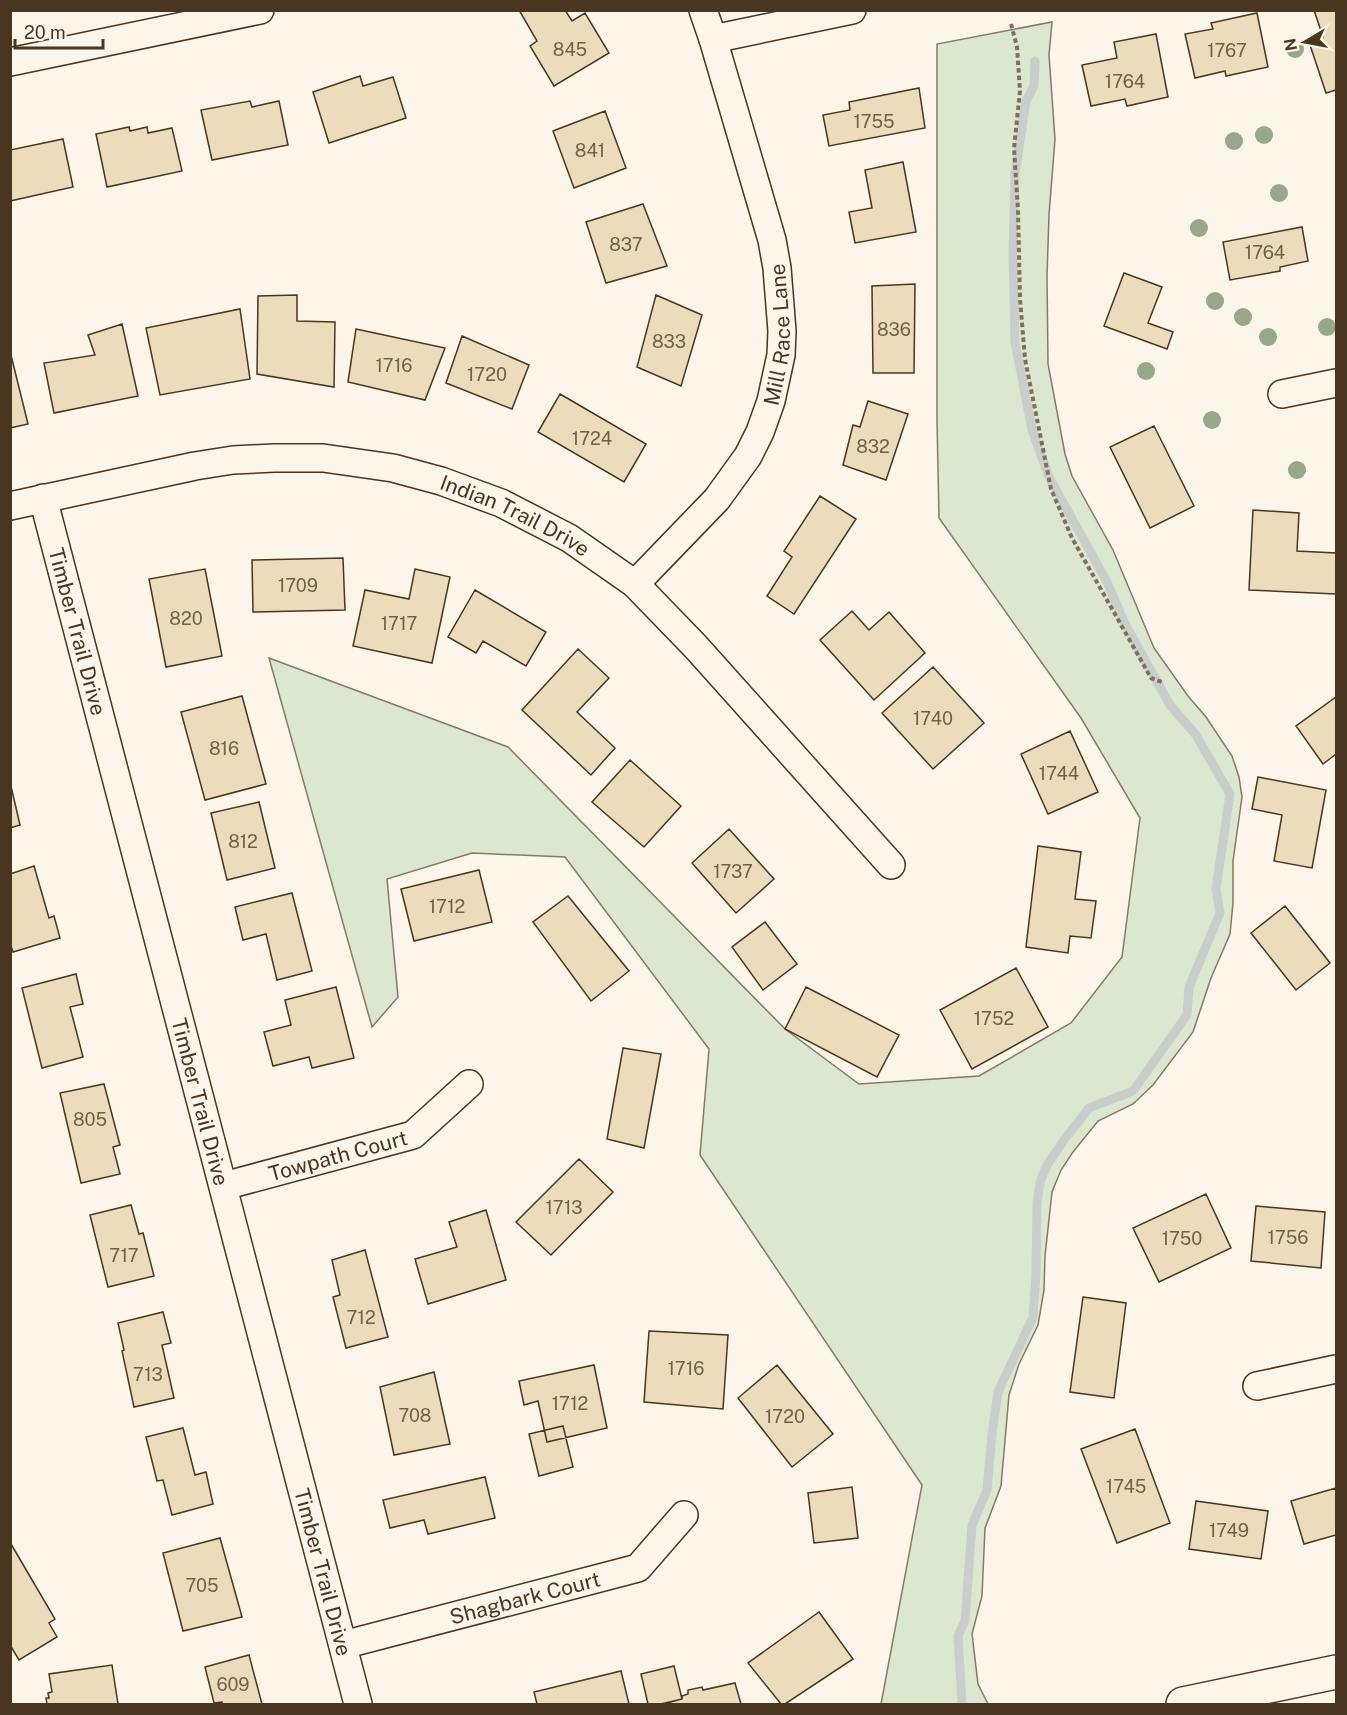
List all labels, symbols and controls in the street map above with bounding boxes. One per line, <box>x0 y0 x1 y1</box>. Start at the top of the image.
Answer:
scale bar <box>15 12 104 50</box>
north arrow <box>1275 12 1335 72</box>
text: 20 m <box>24 22 66 43</box>
text: N <box>1280 37 1301 52</box>
house number: 845 <box>553 39 587 60</box>
house number: 1767 <box>1207 40 1247 61</box>
house number: 1764 <box>1105 71 1145 92</box>
house number: 1755 <box>853 111 895 132</box>
house number: 841 <box>575 140 605 161</box>
house number: 837 <box>609 234 643 255</box>
house number: 1764 <box>1245 242 1285 263</box>
street label: Mill Race Lane <box>758 263 795 408</box>
house number: 836 <box>877 319 911 340</box>
house number: 833 <box>652 331 686 352</box>
house number: 1716 <box>375 355 413 376</box>
house number: 1720 <box>467 364 507 385</box>
house number: 1724 <box>572 428 612 449</box>
house number: 832 <box>856 436 890 457</box>
street label: Indian Trail Drive <box>437 469 595 561</box>
street label: Timber Trail Drive <box>44 545 112 718</box>
house number: 1709 <box>278 575 318 596</box>
house number: 820 <box>169 608 203 629</box>
house number: 1717 <box>381 613 417 634</box>
house number: 1740 <box>913 708 953 729</box>
house number: 816 <box>209 738 239 759</box>
house number: 1744 <box>1039 763 1079 784</box>
house number: 812 <box>228 831 258 852</box>
house number: 1737 <box>713 861 753 882</box>
house number: 1712 <box>429 896 465 917</box>
house number: 1752 <box>974 1008 1014 1029</box>
street label: Timber Trail Drive <box>167 1015 235 1188</box>
house number: 805 <box>73 1109 107 1130</box>
street label: Towpath Court <box>266 1125 410 1186</box>
house number: 1713 <box>545 1197 583 1218</box>
house number: 1756 <box>1268 1227 1308 1248</box>
house number: 1750 <box>1162 1228 1202 1249</box>
house number: 717 <box>109 1245 139 1266</box>
house number: 712 <box>346 1307 376 1328</box>
house number: 1716 <box>667 1358 705 1379</box>
house number: 713 <box>133 1364 163 1385</box>
house number: 1712 <box>552 1393 588 1414</box>
house number: 708 <box>398 1405 432 1426</box>
house number: 1720 <box>765 1406 805 1427</box>
house number: 1745 <box>1106 1476 1146 1497</box>
street label: Timber Trail Drive <box>290 1486 357 1658</box>
house number: 1749 <box>1209 1520 1249 1541</box>
street label: Shagbark Court <box>447 1566 603 1629</box>
house number: 705 <box>186 1575 219 1596</box>
house number: 609 <box>216 1674 250 1695</box>

